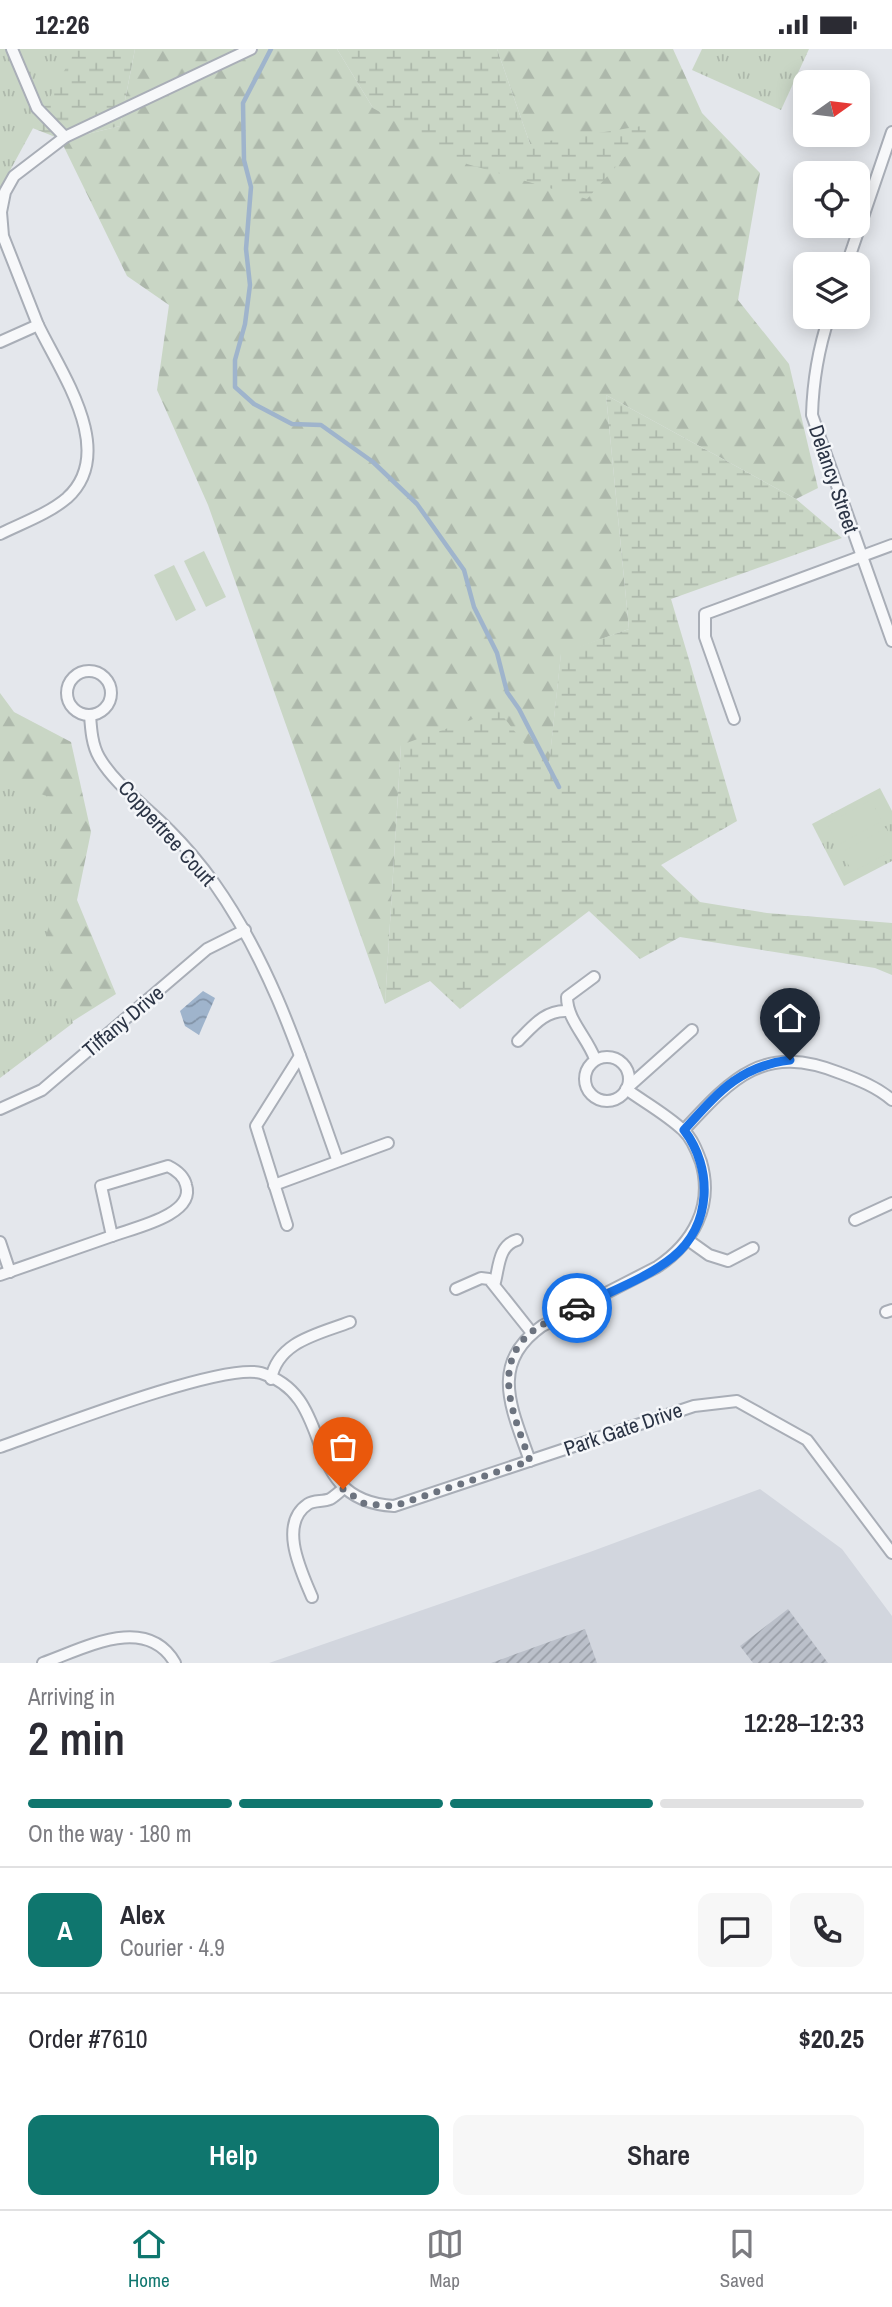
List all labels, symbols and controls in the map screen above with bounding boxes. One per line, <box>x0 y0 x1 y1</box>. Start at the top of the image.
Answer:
text: 12:26 <box>35 7 90 42</box>
north arrow <box>793 70 870 147</box>
map controls <box>793 70 870 329</box>
button: locate <box>793 161 870 238</box>
button: layers <box>793 252 870 329</box>
street label: Delancy Street <box>802 421 866 537</box>
street label: Coppertree Court <box>112 774 222 892</box>
street label: Tiffany Drive <box>76 978 170 1064</box>
pin <box>760 988 820 1060</box>
icon: home <box>771 999 809 1037</box>
courier <box>542 1273 612 1343</box>
icon: car <box>558 1289 596 1327</box>
street label: Park Gate Drive <box>560 1395 686 1463</box>
pin <box>313 1417 373 1489</box>
icon: bag <box>324 1428 362 1466</box>
text: Arriving in <box>28 1681 115 1712</box>
text: 12:28–12:33 <box>744 1705 864 1740</box>
text: 2 min <box>28 1707 125 1769</box>
text: On the way · 180 m <box>28 1818 192 1849</box>
button: chat <box>698 1893 772 1967</box>
button: phone <box>790 1893 864 1967</box>
text: Alex <box>120 1897 165 1932</box>
text: A <box>57 1913 73 1948</box>
text: Courier · 4.9 <box>120 1932 225 1963</box>
text: Order #7610 <box>28 2021 148 2056</box>
text: $20.25 <box>799 2021 864 2056</box>
button: Help <box>28 2115 439 2195</box>
button: Share <box>453 2115 864 2195</box>
tab: Home <box>128 2225 170 2293</box>
tab: Map <box>426 2225 464 2293</box>
tab: Saved <box>720 2225 764 2293</box>

